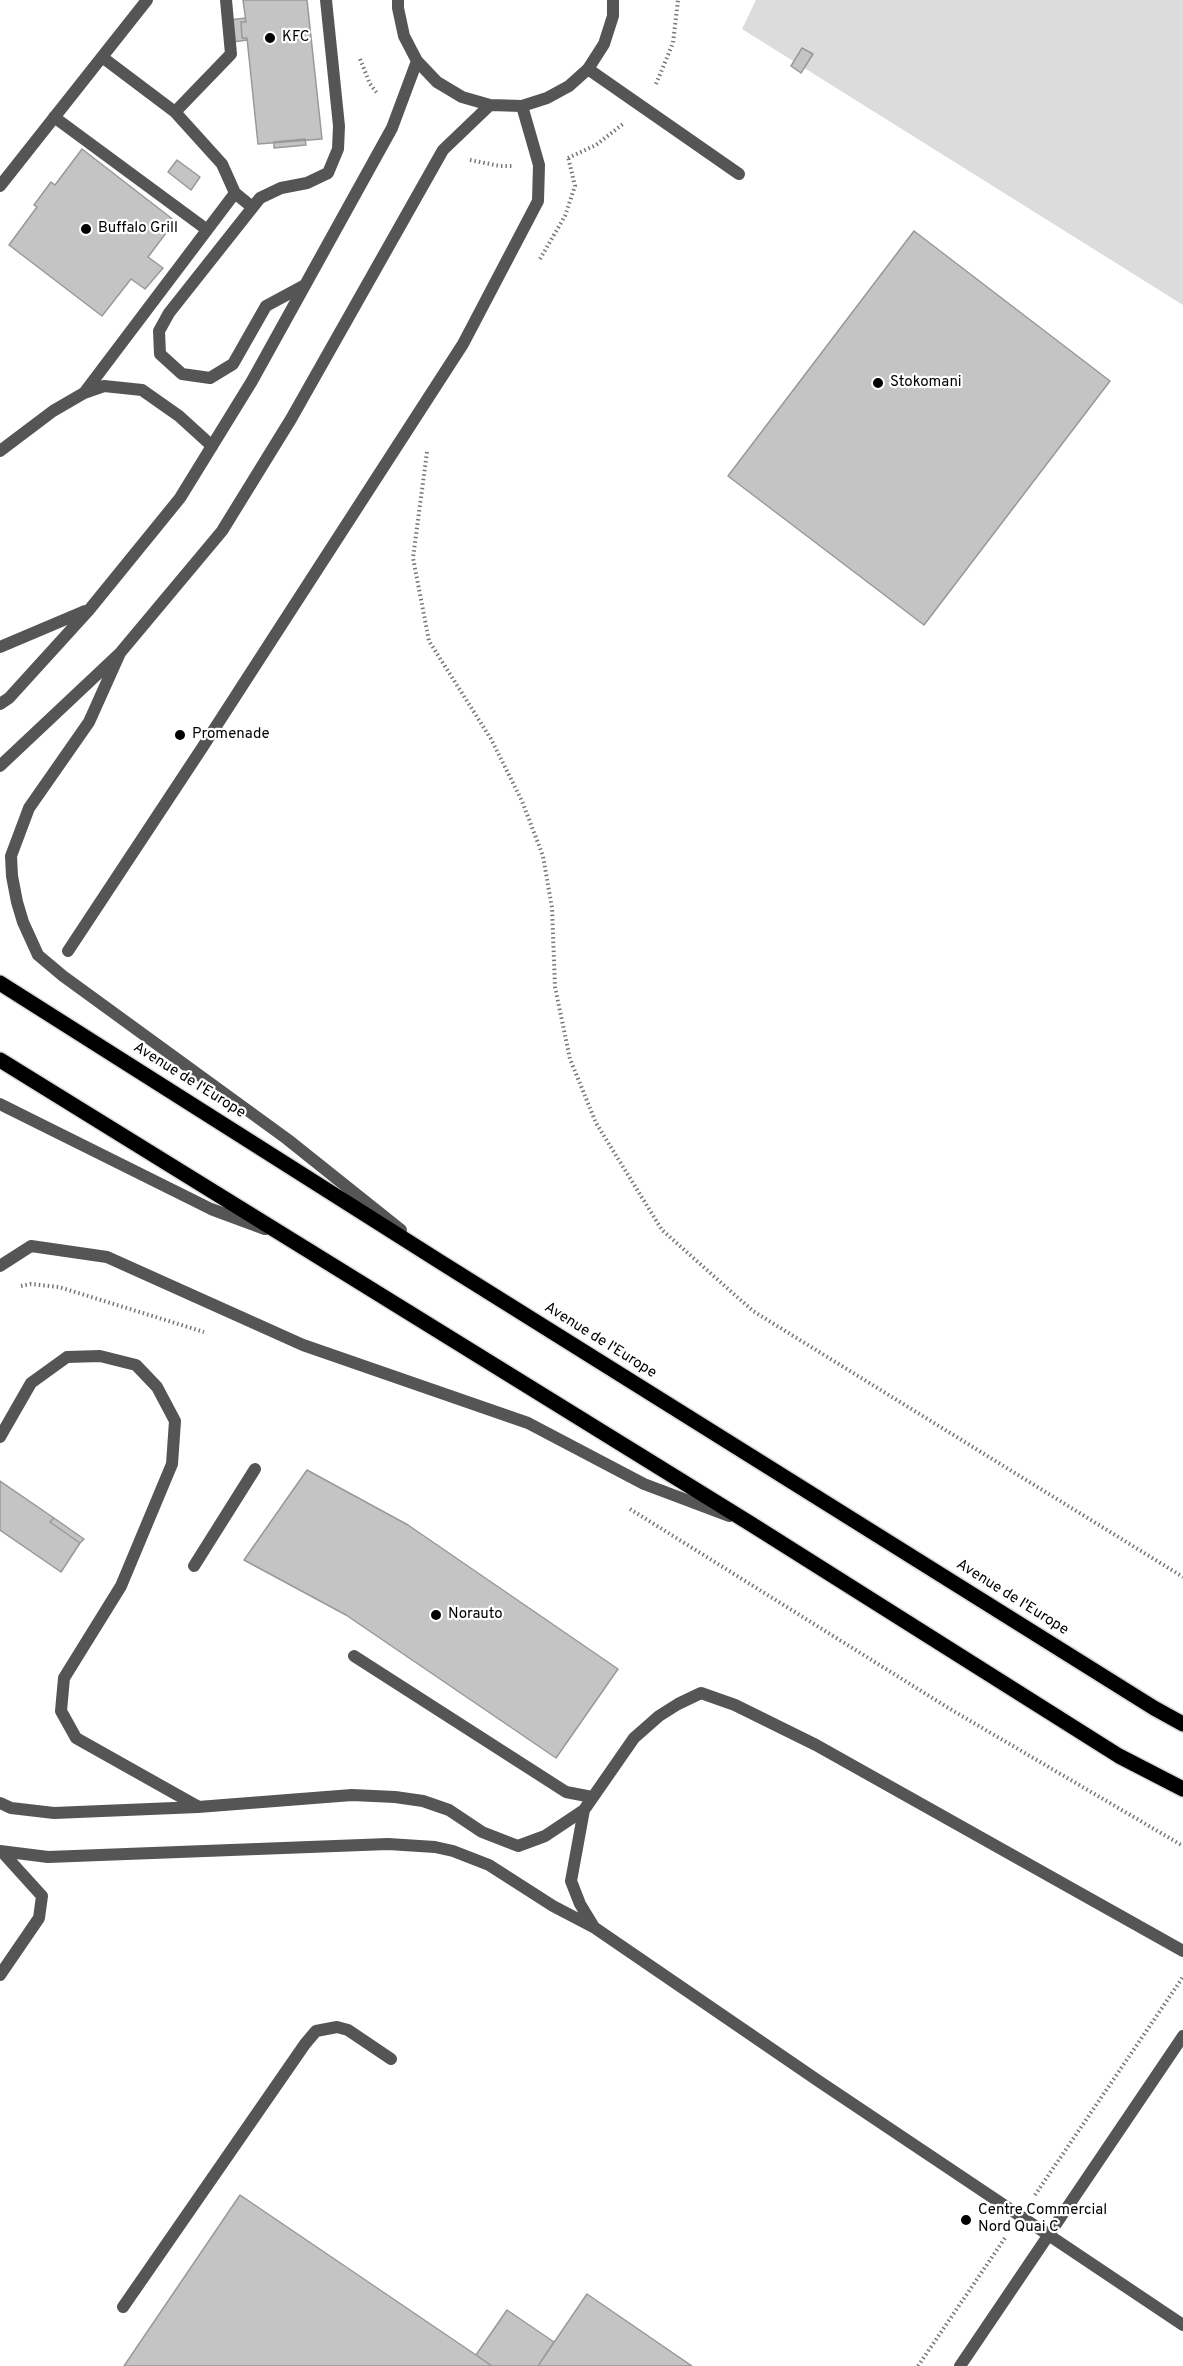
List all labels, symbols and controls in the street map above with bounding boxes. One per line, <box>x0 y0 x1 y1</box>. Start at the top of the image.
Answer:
place label: KFC <box>282 29 310 47</box>
marker: KFC <box>263 31 277 45</box>
place label: Buffalo Grill <box>98 220 178 238</box>
marker: Buffalo Grill <box>79 222 93 236</box>
place label: Stokomani <box>890 374 962 392</box>
marker: Stokomani <box>871 376 885 390</box>
place label: Promenade <box>192 726 269 744</box>
marker: Promenade <box>173 728 187 742</box>
street label: Avenue de l'Europe <box>130 1039 248 1123</box>
street label: Avenue de l'Europe <box>541 1299 659 1383</box>
street label: Avenue de l'Europe <box>953 1556 1071 1640</box>
place label: Norauto <box>448 1606 503 1624</box>
marker: Norauto <box>429 1608 443 1622</box>
place label: Centre Commercial Nord Quai C <box>978 2202 1107 2237</box>
marker: Centre Commercial Nord Quai C <box>959 2213 973 2227</box>

